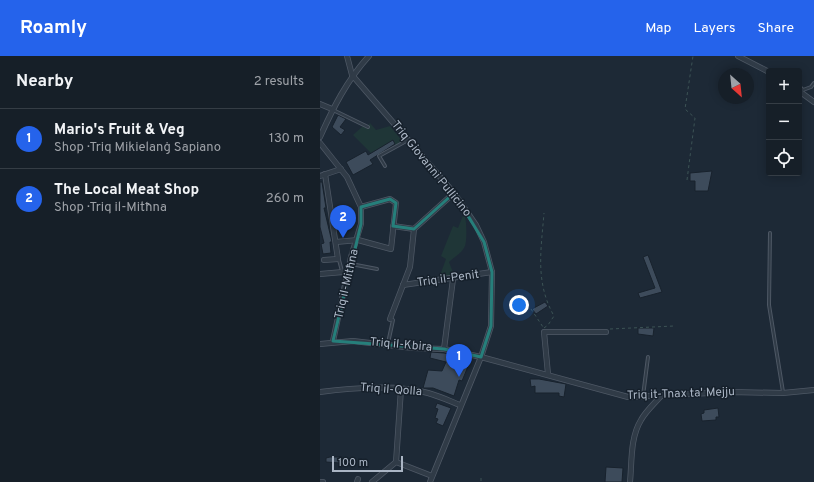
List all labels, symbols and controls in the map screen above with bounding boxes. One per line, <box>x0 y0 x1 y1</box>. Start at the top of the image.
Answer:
text: Roamly <box>20 16 87 40</box>
text: Map <box>645 20 671 37</box>
text: Layers <box>693 20 735 37</box>
text: Share <box>757 20 794 37</box>
north arrow <box>718 68 754 104</box>
map controls <box>766 68 802 176</box>
button: + <box>766 68 802 104</box>
text: Nearby <box>16 71 73 93</box>
text: 2 results <box>254 74 304 90</box>
button: − <box>766 104 802 140</box>
street label: Triq Giovanni Pullicino <box>387 118 475 221</box>
text: Mario's Fruit & Veg <box>54 121 185 140</box>
text: 1 <box>26 131 32 147</box>
text: 130 m <box>269 131 304 147</box>
text: Shop · Triq Mikielanġ Sapiano <box>54 140 221 156</box>
button: locate <box>766 140 802 176</box>
text: The Local Meat Shop <box>54 181 199 200</box>
text: 2 <box>25 191 33 207</box>
text: 260 m <box>266 191 304 207</box>
text: Shop · Triq il-Mitħna <box>54 200 167 216</box>
pin: 2 <box>330 205 356 238</box>
street label: Triq il-Mitħna <box>331 247 363 321</box>
street label: Triq il-Penit <box>416 267 480 291</box>
your location <box>509 295 529 315</box>
street label: Triq il-Kbira <box>369 334 433 356</box>
pin: 1 <box>446 344 472 377</box>
street label: Triq il-Qolla <box>359 380 423 400</box>
street label: Triq it-Tnax ta' Mejju <box>627 384 735 404</box>
scale bar <box>332 454 403 473</box>
text: 100 m <box>338 456 368 470</box>

